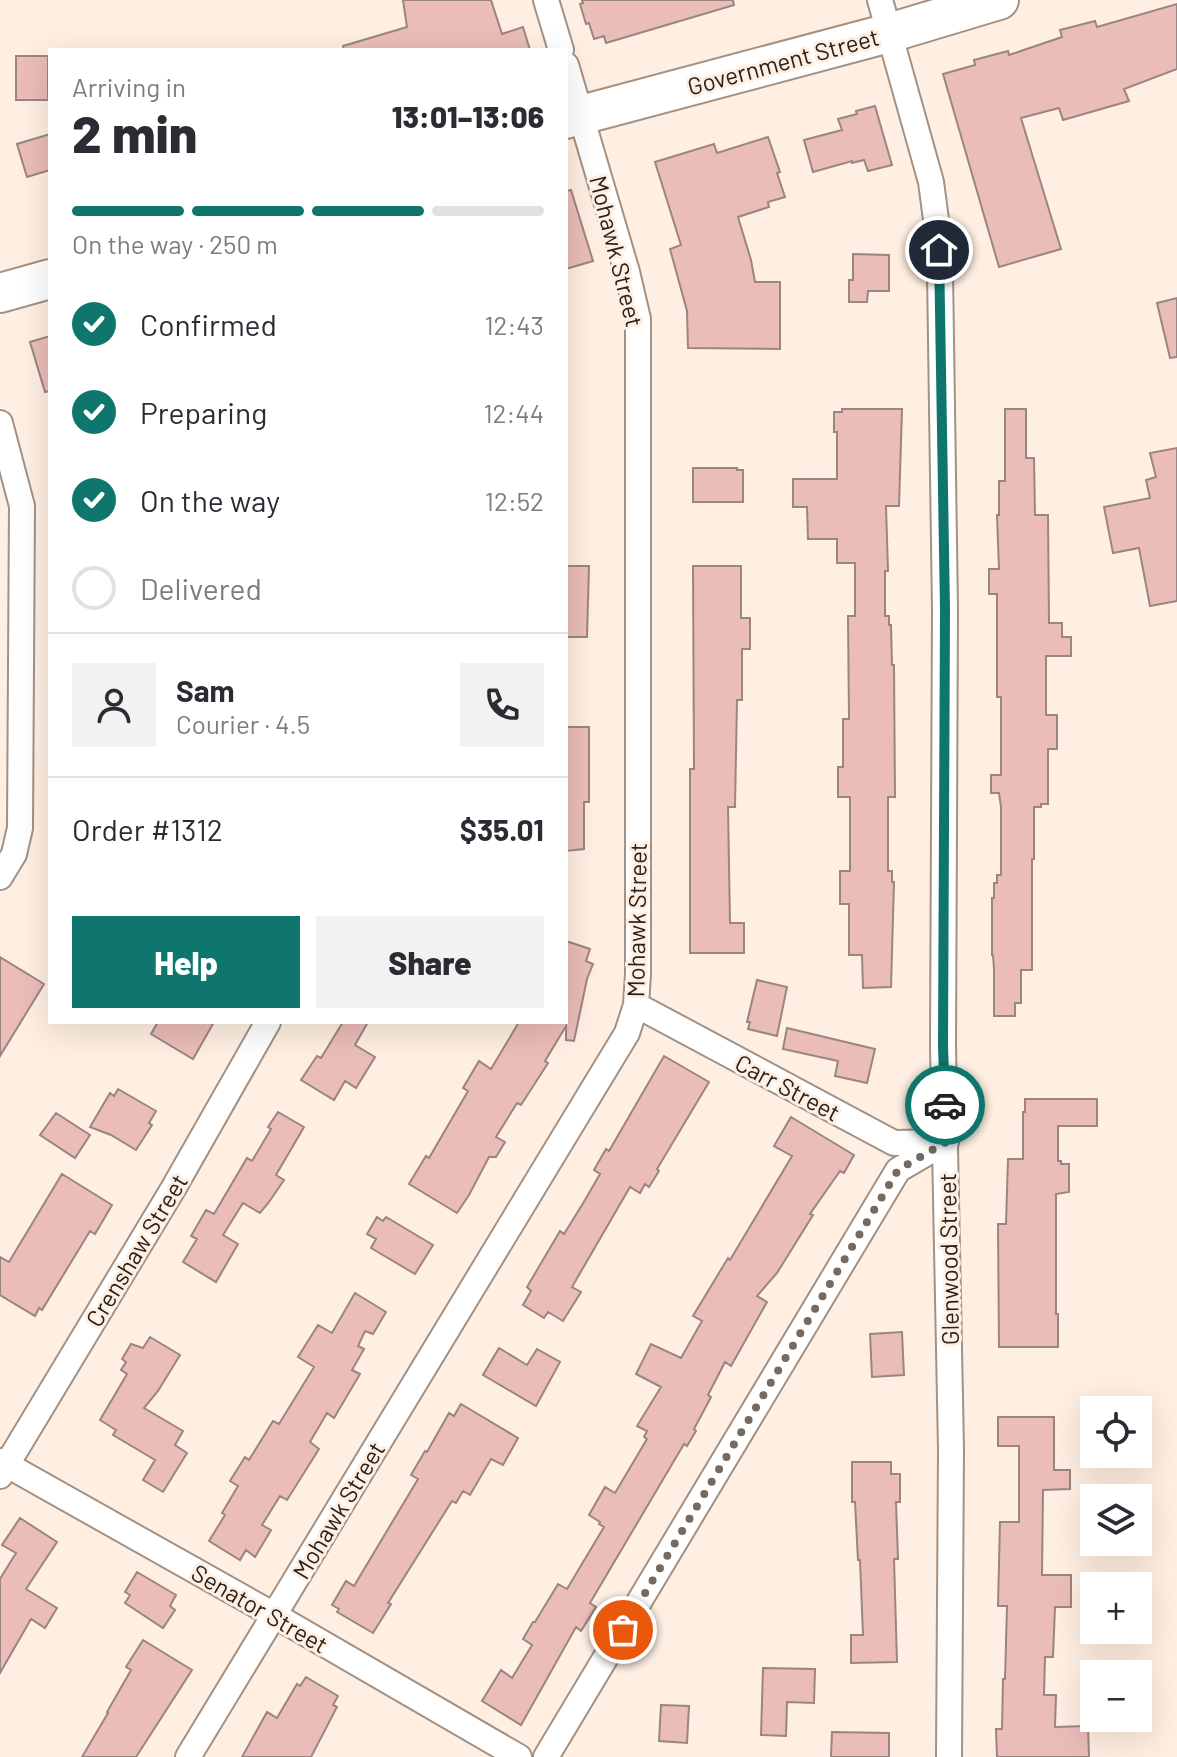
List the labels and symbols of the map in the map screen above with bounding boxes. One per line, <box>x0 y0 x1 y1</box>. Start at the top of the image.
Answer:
street label: Government Street <box>684 21 882 101</box>
street label: Mohawk Street <box>584 172 650 330</box>
pin <box>905 216 973 284</box>
street label: Mohawk Street <box>620 842 652 998</box>
street label: Carr Street <box>731 1047 845 1127</box>
courier <box>905 1065 985 1145</box>
street label: Crenshaw Street <box>79 1168 193 1332</box>
street label: Glenwood Street <box>932 1173 964 1345</box>
street label: Mohawk Street <box>286 1436 390 1584</box>
street label: Senator Street <box>187 1557 333 1659</box>
pin <box>589 1596 657 1664</box>

